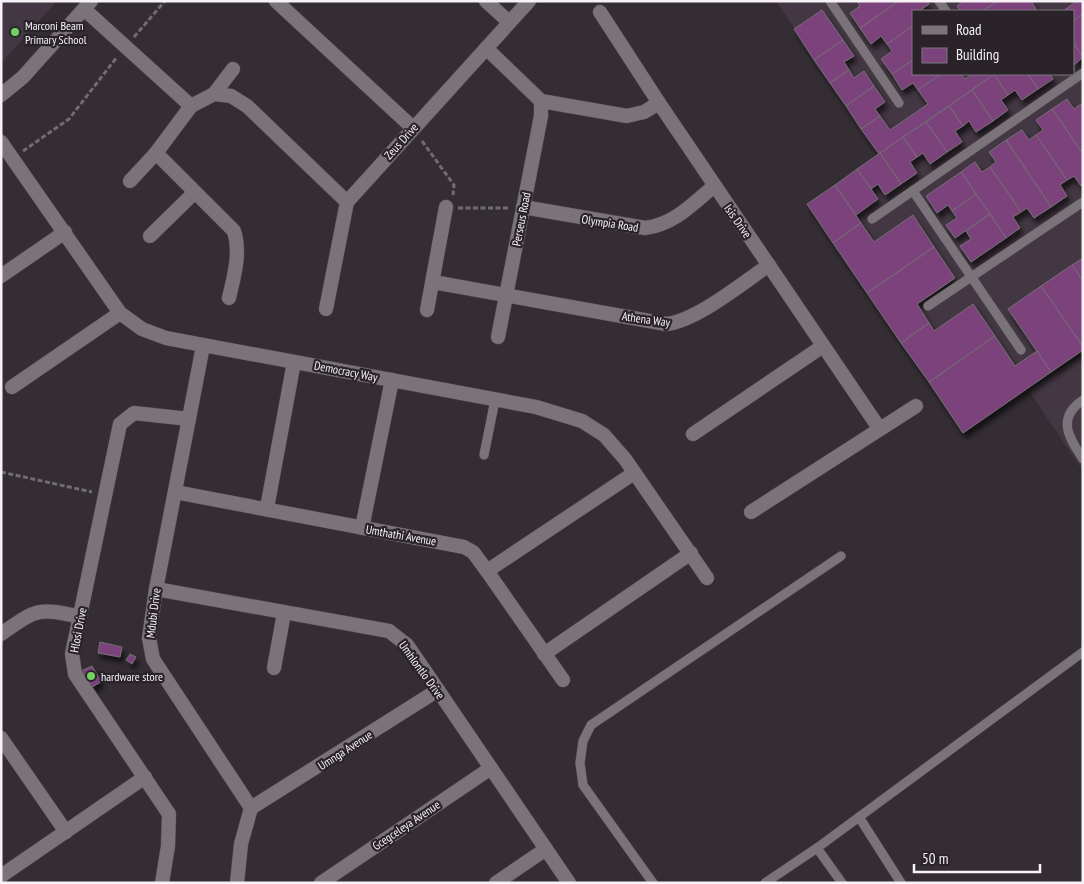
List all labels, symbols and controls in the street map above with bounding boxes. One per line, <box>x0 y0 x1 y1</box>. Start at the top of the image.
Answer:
legend <box>912 10 1074 75</box>
place label: Marconi Beam Primary School <box>25 18 87 47</box>
text: Road <box>956 20 982 39</box>
marker: Marconi Beam Primary School <box>9 26 21 38</box>
text: Building <box>956 45 999 64</box>
street label: Zeus Drive <box>381 120 421 162</box>
street label: Perseus Road <box>508 191 534 247</box>
street label: Isis Drive <box>721 201 755 241</box>
street label: Olympia Road <box>581 211 639 235</box>
street label: Athena Way <box>621 308 672 330</box>
street label: Democracy Way <box>313 358 379 385</box>
street label: Umthathi Avenue <box>365 521 437 549</box>
street label: Mdubi Drive <box>142 587 164 639</box>
street label: Hlosi Drive <box>66 606 90 654</box>
street label: Umhlontlo Drive <box>396 638 448 702</box>
place label: hardware store <box>101 669 163 684</box>
marker: hardware store <box>85 670 97 682</box>
street label: Umnga Avenue <box>315 727 375 773</box>
street label: Gcegceleya Avenue <box>369 797 443 853</box>
scale bar <box>914 842 1040 874</box>
text: 50 m <box>922 849 948 868</box>

